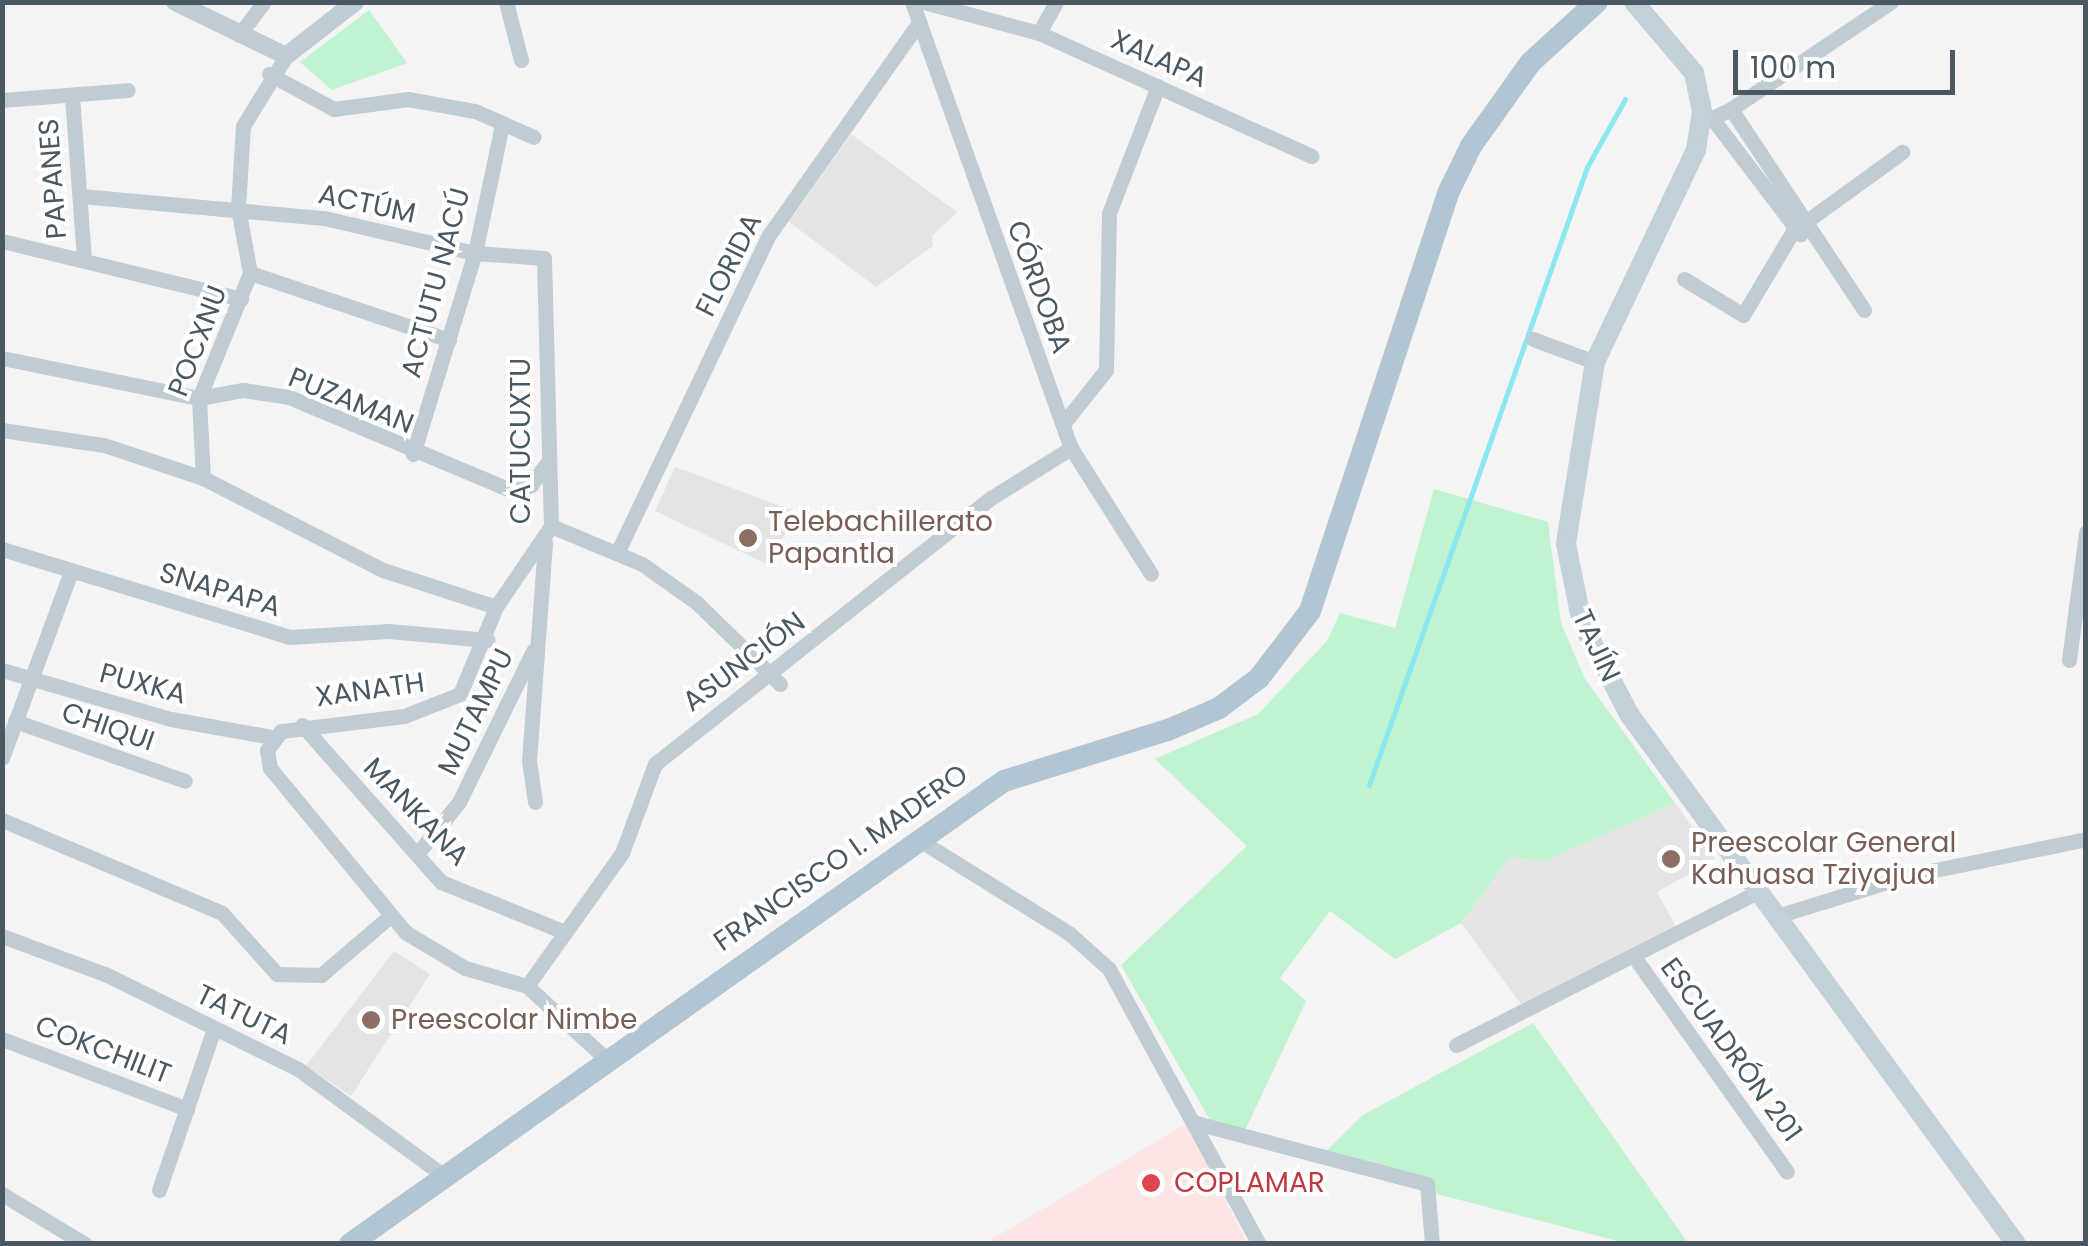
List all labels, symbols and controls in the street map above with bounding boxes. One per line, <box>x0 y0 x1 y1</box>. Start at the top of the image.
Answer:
street label: XALAPA <box>1105 23 1213 95</box>
scale bar <box>1738 30 1960 92</box>
text: 100 m <box>1750 46 1836 89</box>
street label: PAPANES <box>32 118 74 240</box>
street label: ACTÚM <box>315 177 419 231</box>
street label: ACTUTU NACÚ <box>395 184 477 382</box>
street label: FLORIDA <box>689 208 769 322</box>
street label: CÓRDOBA <box>1000 216 1078 358</box>
street label: POCXNU <box>162 281 234 401</box>
street label: CATUCUXTU <box>504 358 538 524</box>
street label: PUZAMAN <box>284 361 418 441</box>
place label: Telebachillerato Papantla <box>768 505 993 571</box>
marker: Telebachillerato Papantla <box>737 527 759 549</box>
street label: SNAPAPA <box>155 556 285 624</box>
street label: ASUNCIÓN <box>676 605 812 719</box>
street label: TAJÍN <box>1565 605 1627 687</box>
street label: MUTAMPU <box>431 643 521 781</box>
street label: PUXKA <box>96 656 190 712</box>
street label: XANATH <box>314 666 426 714</box>
street label: CHIQUI <box>57 696 159 758</box>
street label: MANKANA <box>356 751 476 873</box>
street label: FRANCISCO I. MADERO <box>708 758 974 958</box>
place label: Preescolar General Kahuasa Tziyajua <box>1691 826 1956 892</box>
marker: Preescolar General Kahuasa Tziyajua <box>1660 848 1682 870</box>
street label: ESCUADRÓN 201 <box>1653 952 1809 1148</box>
street label: TATUTA <box>191 978 297 1052</box>
place label: Preescolar Nimbe <box>391 1003 637 1037</box>
street label: COKCHILIT <box>31 1009 175 1091</box>
marker: Preescolar Nimbe <box>360 1009 382 1031</box>
place label: COPLAMAR <box>1174 1166 1325 1200</box>
marker: COPLAMAR <box>1138 1170 1164 1196</box>

